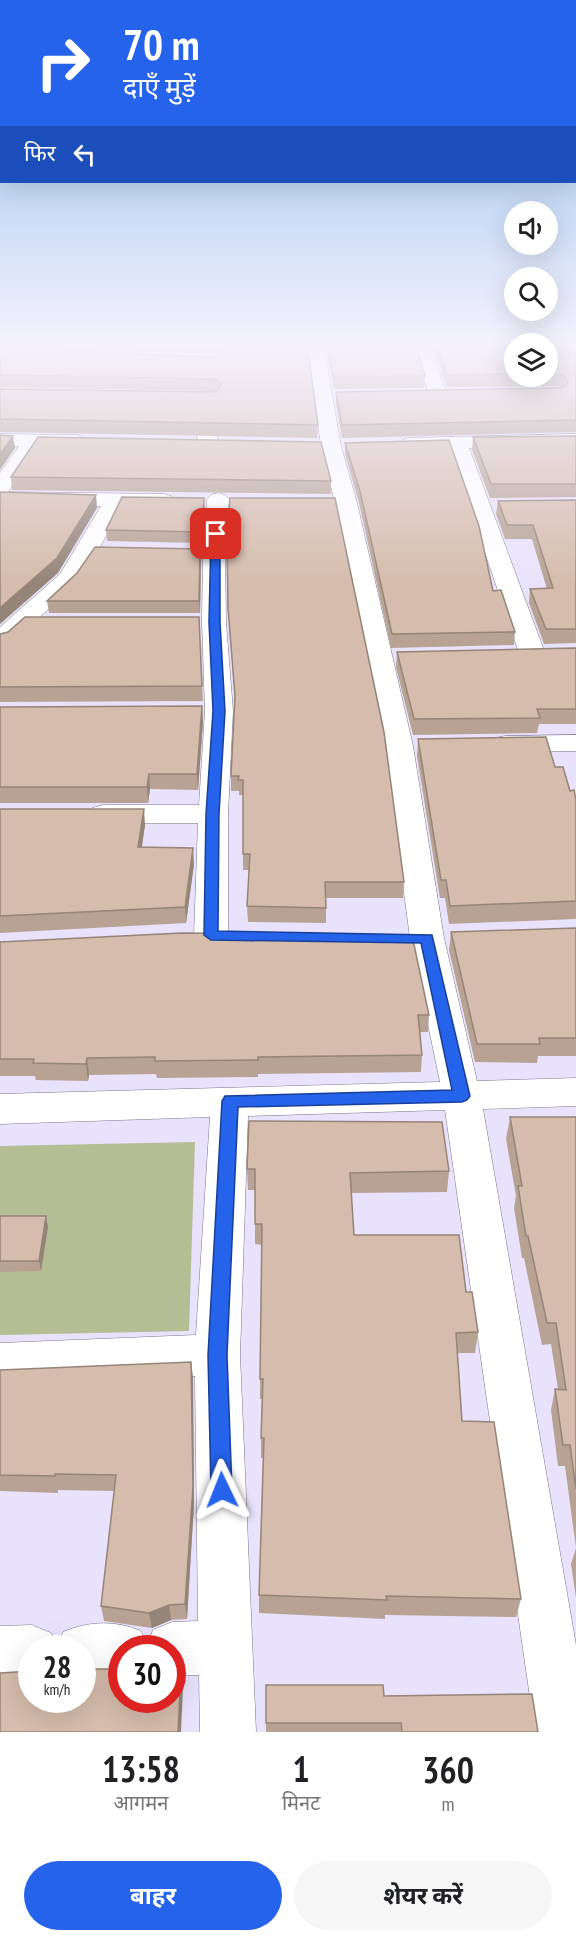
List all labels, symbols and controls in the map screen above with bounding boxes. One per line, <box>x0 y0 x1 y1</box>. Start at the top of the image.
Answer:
text: 70 m <box>123 17 200 72</box>
icon: right <box>24 24 102 102</box>
text: दाएँ मुड़ें <box>123 70 196 104</box>
icon: left <box>68 138 101 171</box>
text: फिर <box>24 139 56 167</box>
map controls <box>504 201 558 387</box>
button: sound <box>504 201 558 255</box>
button: search <box>504 267 558 321</box>
button: layers <box>504 333 558 387</box>
pin <box>190 508 241 559</box>
icon: arrive <box>199 517 232 550</box>
position arrow <box>190 1458 254 1522</box>
speed limit sign: 30 <box>108 1635 186 1713</box>
text: 28 <box>43 1647 71 1686</box>
text: km/h <box>44 1680 70 1699</box>
text: 13:58 <box>102 1745 180 1792</box>
text: 1 <box>292 1745 310 1792</box>
text: 360 <box>422 1746 474 1793</box>
text: आगमन <box>114 1790 168 1816</box>
text: मिनट <box>282 1790 320 1816</box>
text: m <box>442 1791 455 1817</box>
button: बाहर <box>24 1861 282 1930</box>
button: शेयर करें <box>294 1861 552 1930</box>

